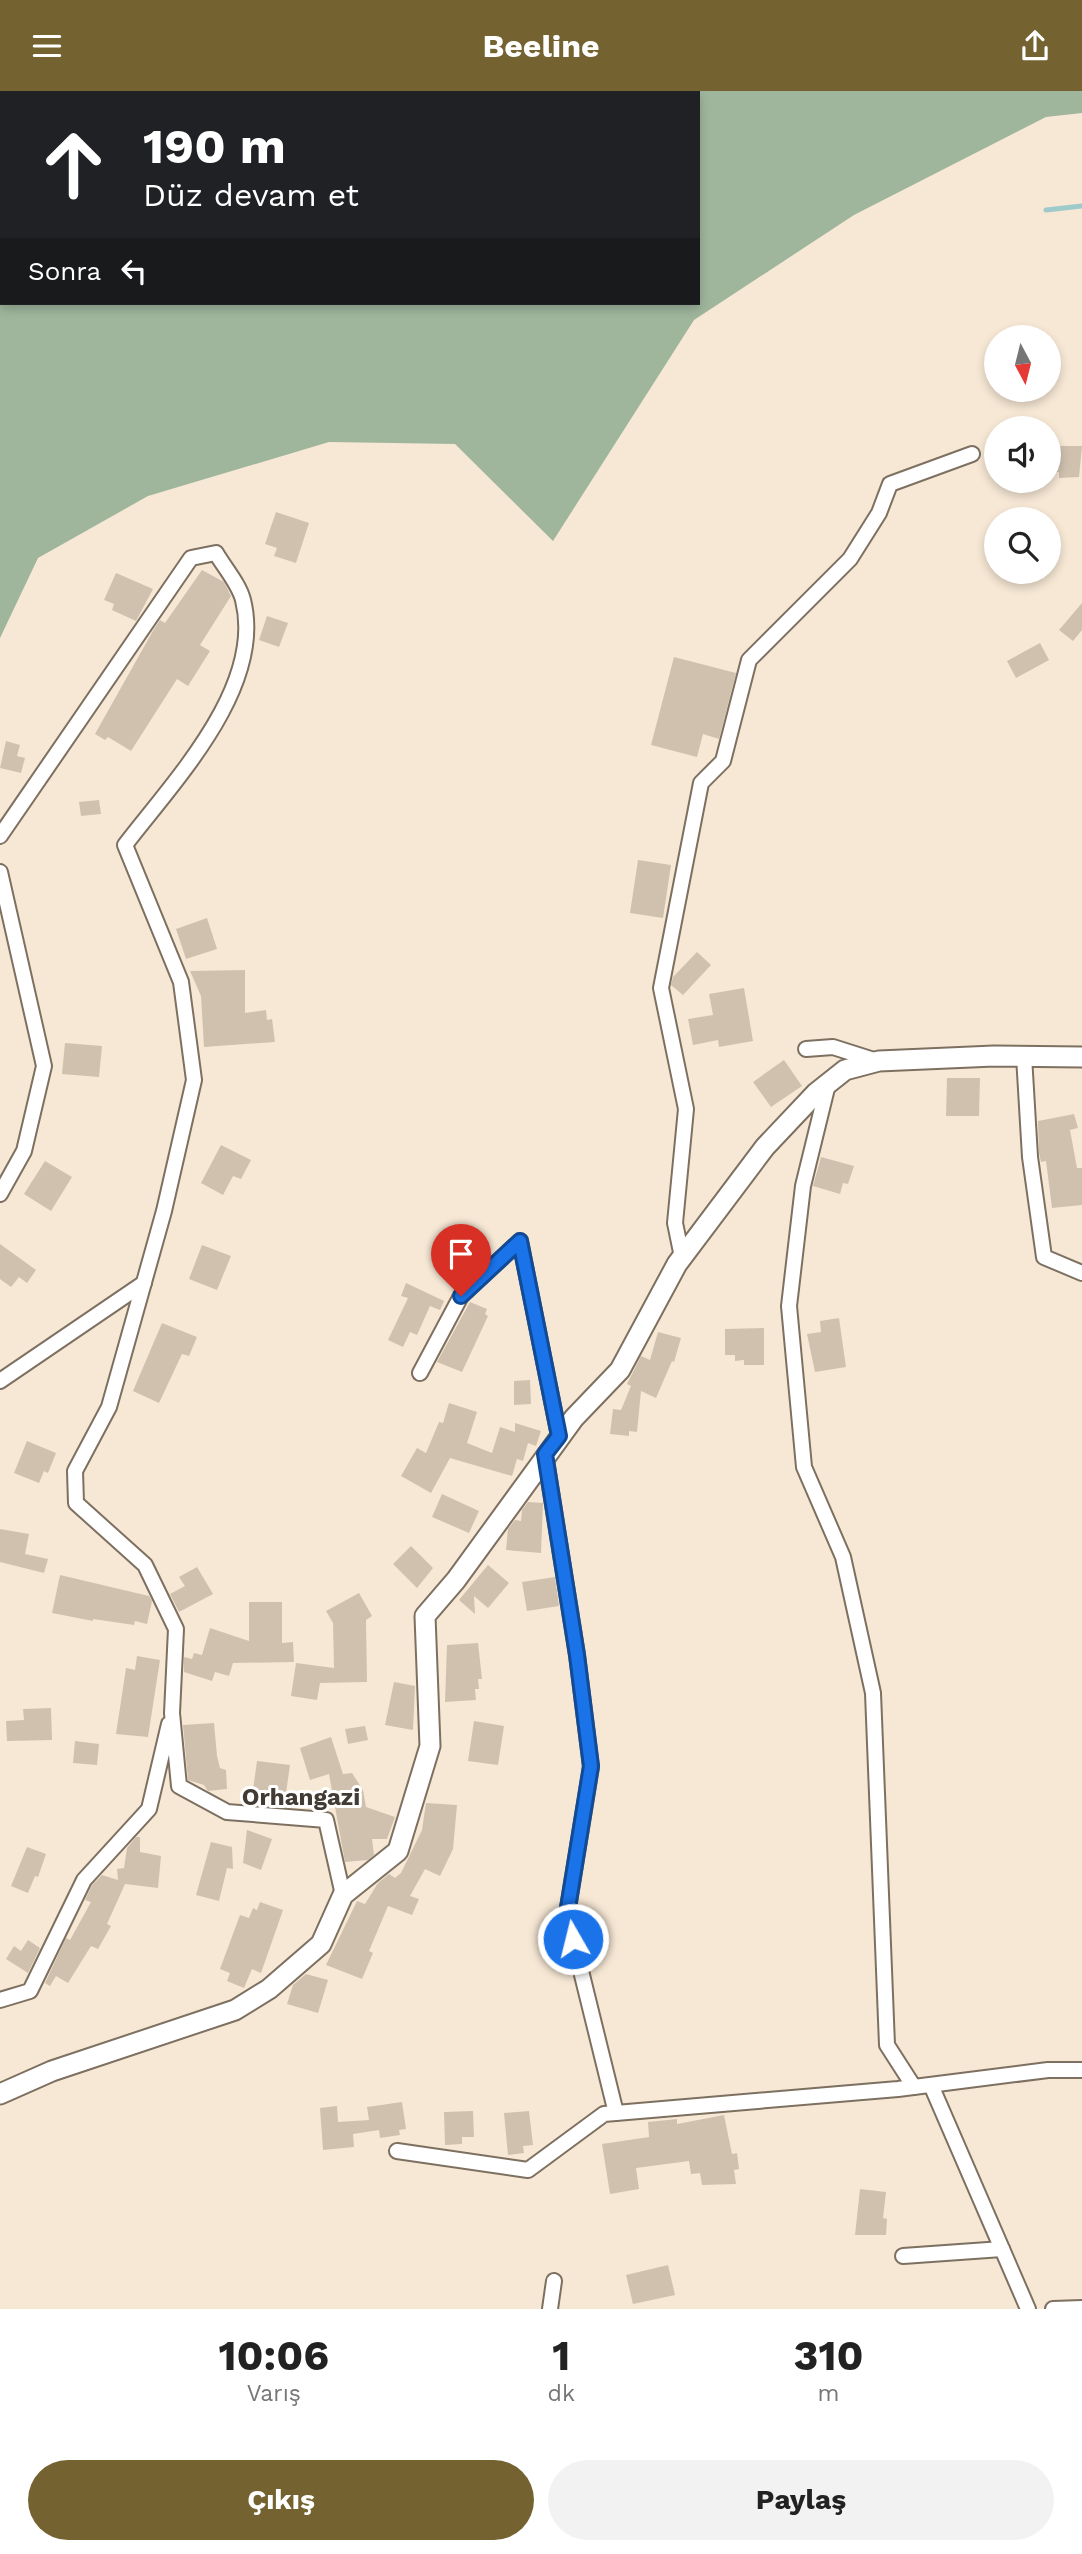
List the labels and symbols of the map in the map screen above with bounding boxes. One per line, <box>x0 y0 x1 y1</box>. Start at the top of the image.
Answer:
north arrow <box>984 325 1060 403</box>
pin <box>431 1224 491 1296</box>
district label: Orhangazi <box>242 1783 360 1811</box>
position arrow <box>536 1902 610 1976</box>

